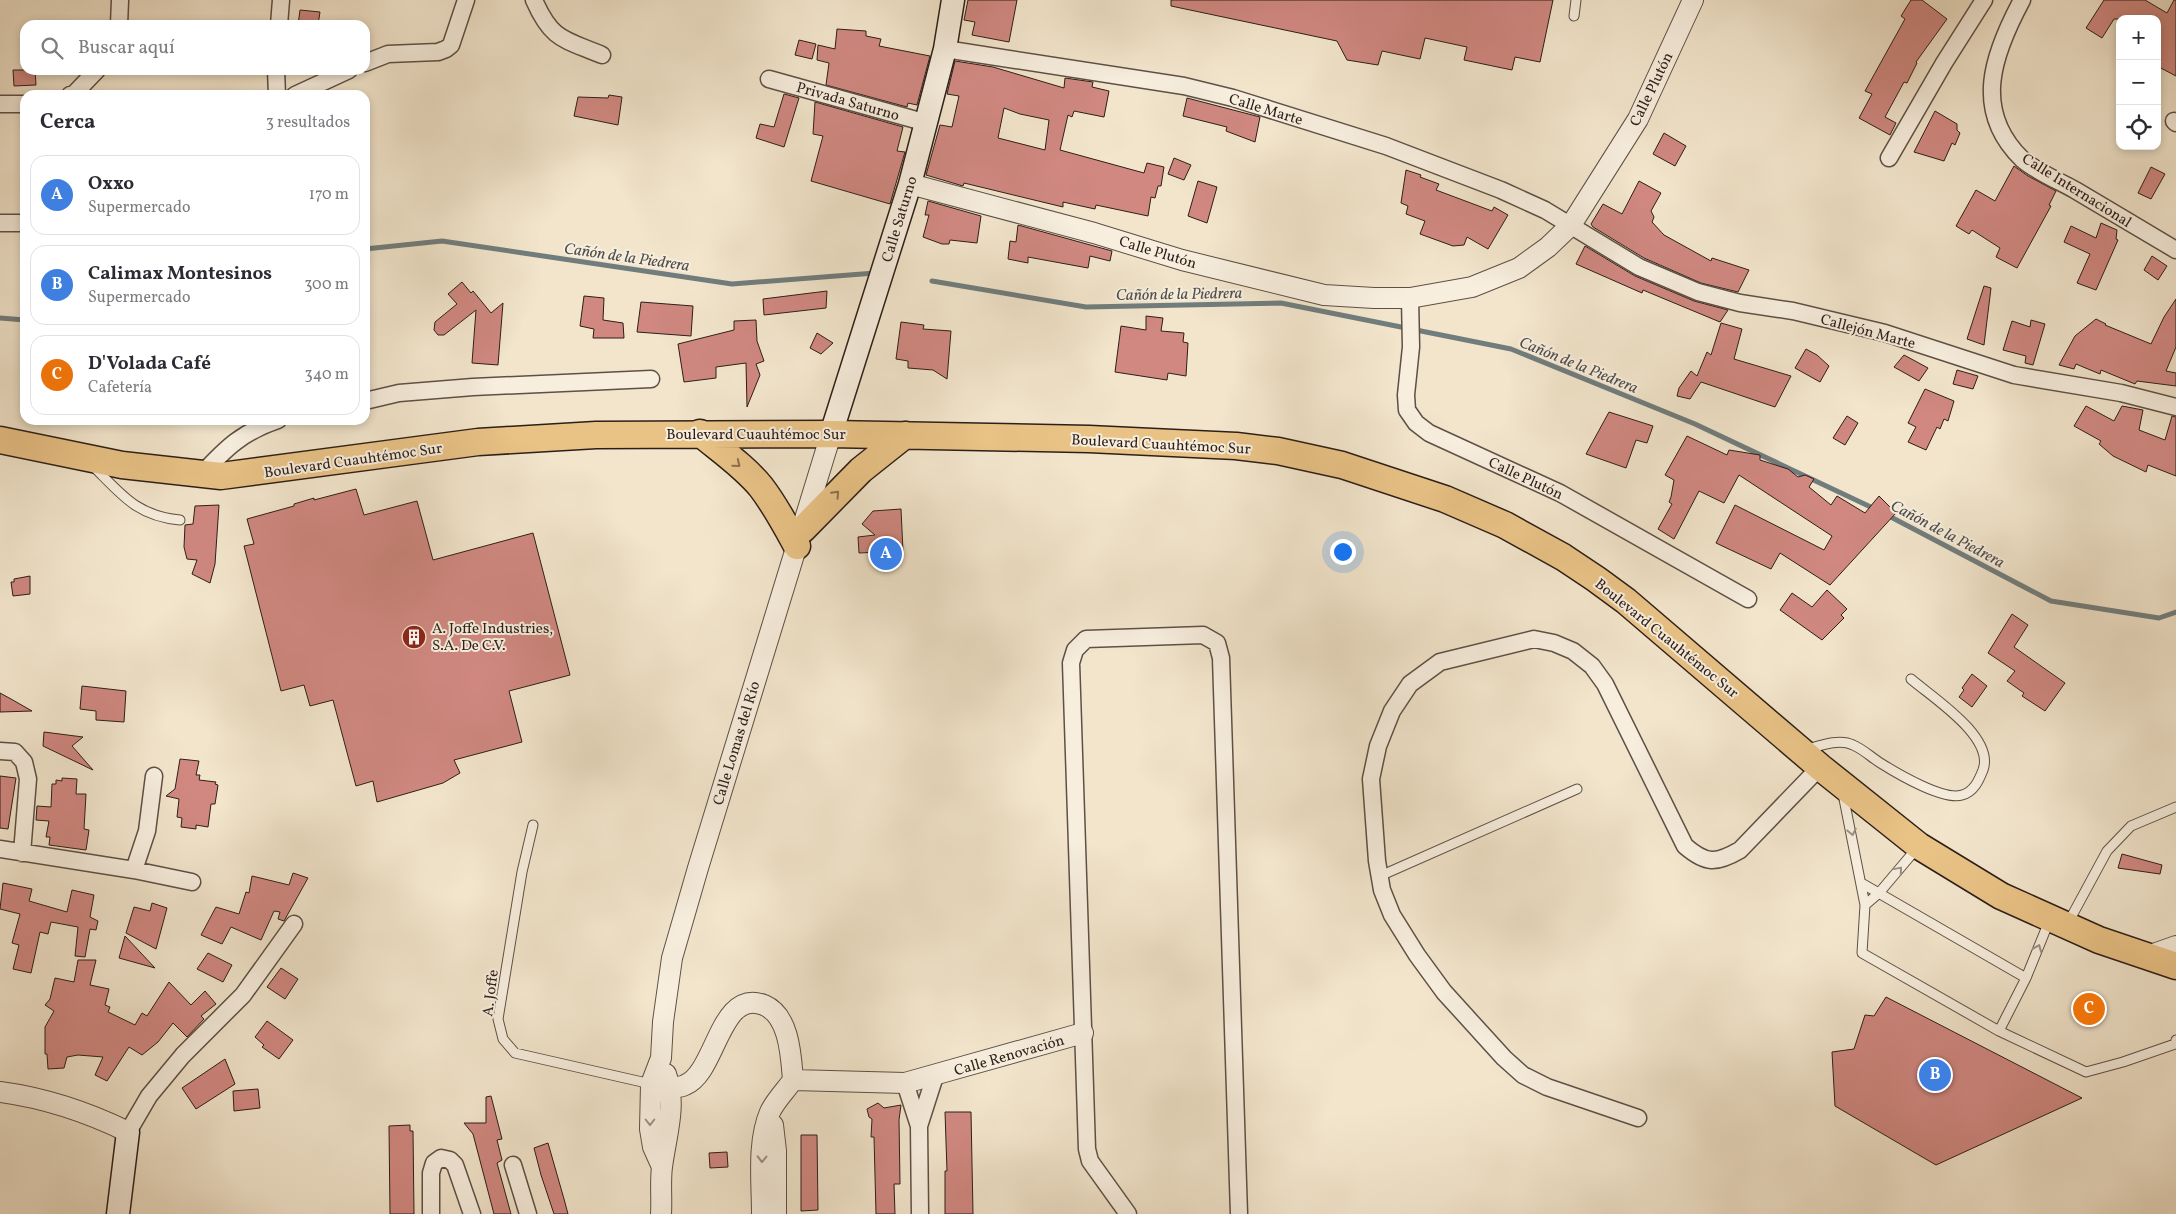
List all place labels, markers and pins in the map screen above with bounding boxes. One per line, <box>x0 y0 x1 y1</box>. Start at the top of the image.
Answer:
pin: A <box>870 535 902 573</box>
place label: A. Joffe Industries, S.A. De C.V. <box>432 619 553 657</box>
building icon: A. Joffe Industries, S.A. De C.V. <box>401 624 427 650</box>
pin: C <box>2073 990 2105 1028</box>
pin: B <box>1919 1056 1951 1094</box>

